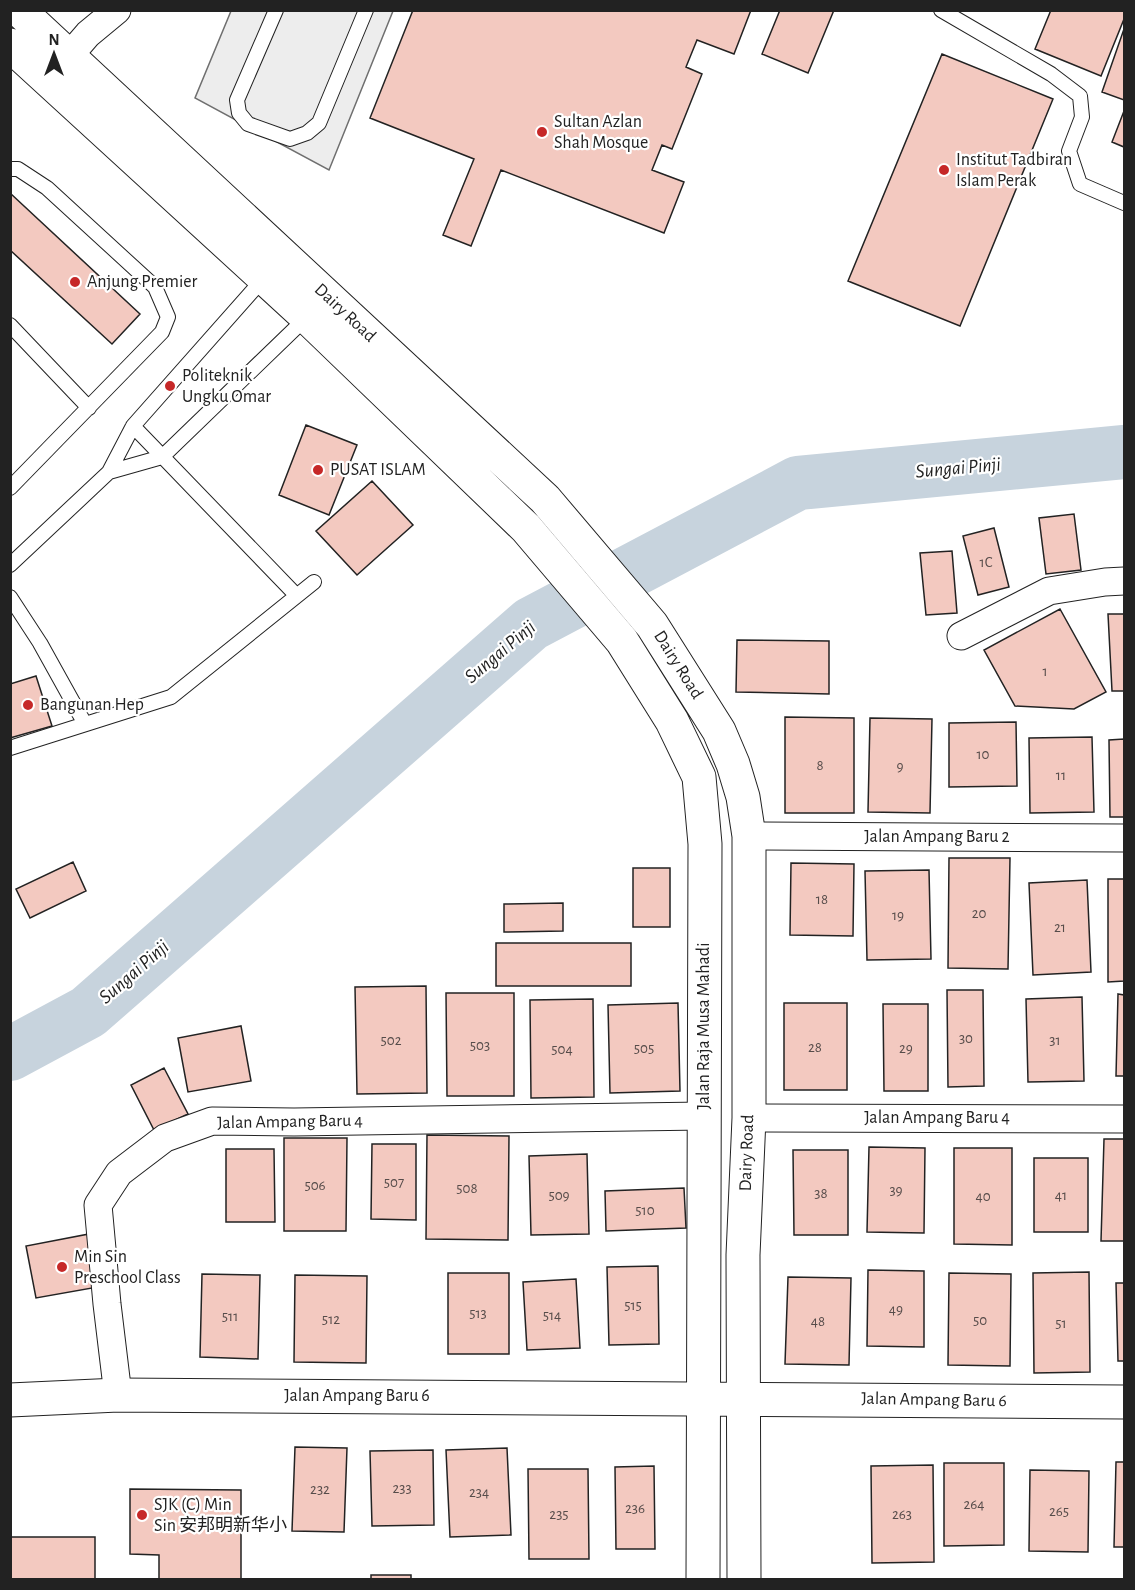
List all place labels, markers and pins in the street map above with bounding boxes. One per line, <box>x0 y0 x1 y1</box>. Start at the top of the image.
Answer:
place label: Sultan Azlan Shah Mosque <box>554 113 648 152</box>
marker: Sultan Azlan Shah Mosque <box>535 125 549 139</box>
place label: Institut Tadbiran Islam Perak <box>956 151 1072 190</box>
marker: Institut Tadbiran Islam Perak <box>937 163 951 177</box>
place label: Anjung Premier <box>87 273 198 291</box>
marker: Anjung Premier <box>68 275 82 289</box>
place label: Politeknik Ungku Omar <box>182 367 271 406</box>
marker: Politeknik Ungku Omar <box>163 379 177 393</box>
place label: PUSAT ISLAM <box>330 461 426 479</box>
marker: PUSAT ISLAM <box>311 463 325 477</box>
place label: Bangunan Hep <box>40 696 144 714</box>
marker: Bangunan Hep <box>21 698 35 712</box>
place label: Min Sin Preschool Class <box>74 1248 181 1287</box>
marker: Min Sin Preschool Class <box>55 1260 69 1274</box>
place label: SJK (C) Min Sin 安邦明新华小 <box>154 1496 287 1535</box>
marker: SJK (C) Min Sin 安邦明新华小 <box>135 1508 149 1522</box>

